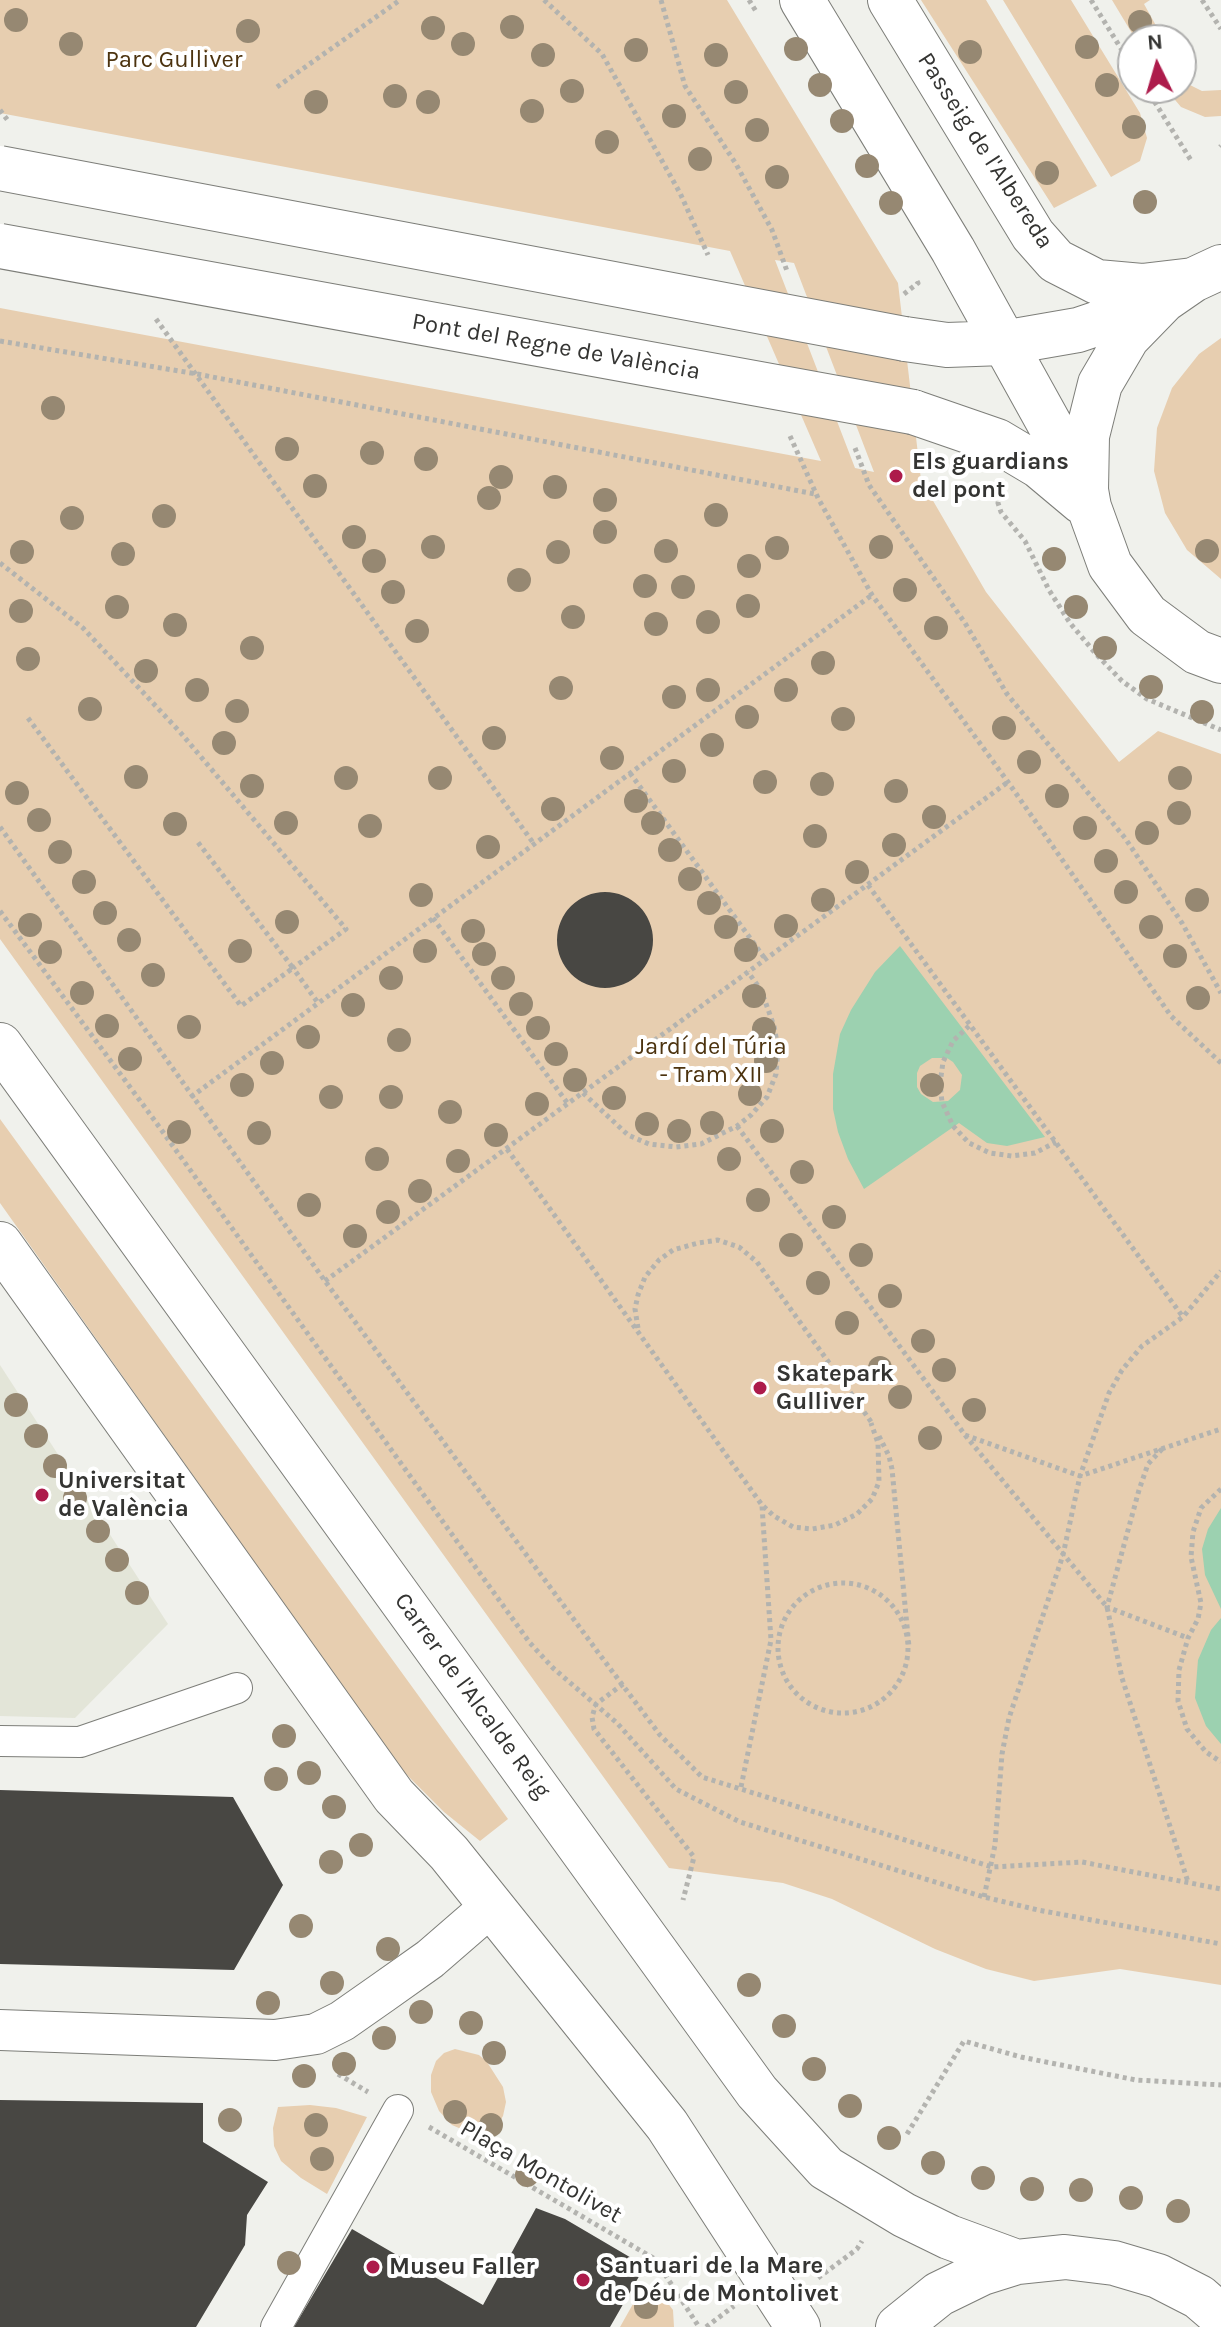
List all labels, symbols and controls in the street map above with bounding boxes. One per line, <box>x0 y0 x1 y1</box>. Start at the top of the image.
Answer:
north arrow <box>1117 24 1197 104</box>
text: N <box>1146 28 1164 56</box>
park label: Parc Gulliver <box>106 46 242 74</box>
street label: Passeig de l'Albereda <box>911 47 1059 255</box>
street label: Pont del Regne de València <box>410 307 702 387</box>
place label: Els guardians del pont <box>912 448 1069 504</box>
marker: Els guardians del pont <box>887 467 905 485</box>
park label: Jardí del Túria - Tram XII <box>635 1033 787 1089</box>
place label: Skatepark Gulliver <box>776 1360 894 1416</box>
marker: Skatepark Gulliver <box>751 1379 769 1397</box>
place label: Universitat de València <box>58 1467 189 1523</box>
marker: Universitat de València <box>33 1486 51 1504</box>
street label: Carrer de l'Alcalde Reig <box>388 1588 556 1804</box>
street label: Plaça Montolivet <box>455 2114 627 2230</box>
place label: Santuari de la Mare de Déu de Montolivet <box>599 2252 839 2308</box>
place label: Museu Faller <box>389 2253 535 2281</box>
marker: Museu Faller <box>364 2258 382 2276</box>
marker: Santuari de la Mare de Déu de Montolivet <box>574 2271 592 2289</box>

